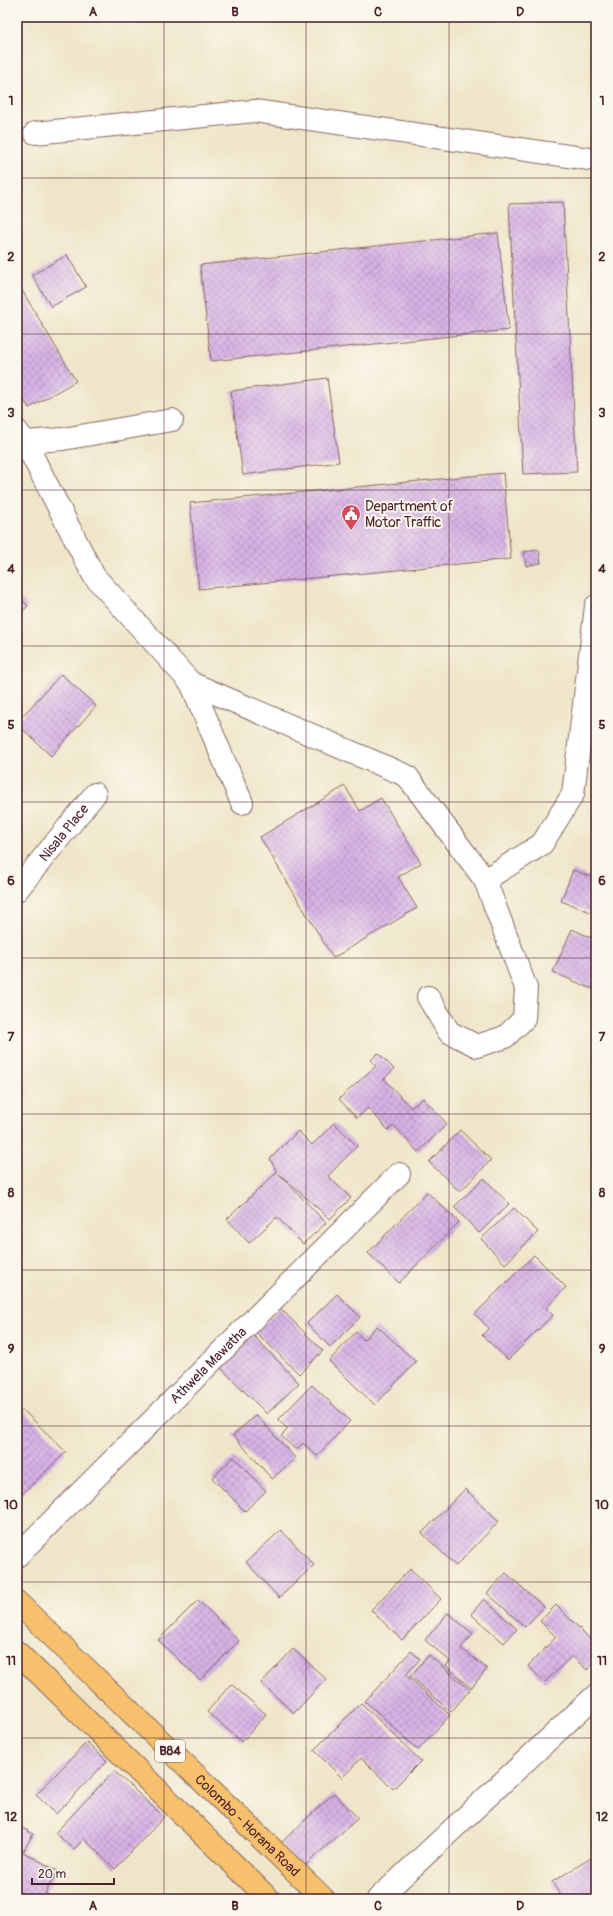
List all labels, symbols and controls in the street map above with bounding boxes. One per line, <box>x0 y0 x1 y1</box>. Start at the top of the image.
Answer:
text: A <box>89 4 98 20</box>
text: B <box>231 4 239 20</box>
text: C <box>374 4 382 20</box>
text: D <box>516 4 524 20</box>
text: 1 <box>8 93 14 109</box>
text: 1 <box>599 93 605 109</box>
text: 2 <box>7 249 15 265</box>
text: 2 <box>598 249 606 265</box>
text: 3 <box>7 405 15 421</box>
text: 3 <box>598 405 606 421</box>
place label: Department of Motor Traffic <box>365 498 453 531</box>
public building icon: Department of Motor Traffic <box>340 503 362 531</box>
text: 4 <box>7 561 15 577</box>
text: 4 <box>598 561 606 577</box>
text: 5 <box>7 717 15 733</box>
text: 5 <box>598 717 606 733</box>
street label: Nisala Place <box>35 800 92 865</box>
text: 6 <box>7 873 15 889</box>
text: 6 <box>598 873 606 889</box>
text: 7 <box>8 1029 15 1045</box>
text: 7 <box>599 1029 606 1045</box>
text: 8 <box>8 1185 15 1201</box>
text: 8 <box>599 1185 606 1201</box>
street label: Athwela Mawatha <box>166 1323 250 1407</box>
text: 9 <box>8 1341 15 1357</box>
text: 9 <box>599 1341 606 1357</box>
text: 10 <box>4 1497 18 1513</box>
text: 10 <box>595 1497 609 1513</box>
text: 11 <box>6 1653 16 1669</box>
text: 11 <box>597 1653 607 1669</box>
road number: B84 <box>155 1740 185 1762</box>
street label: Colombo - Horana Road <box>192 1771 304 1880</box>
text: 12 <box>5 1809 17 1825</box>
text: 12 <box>596 1809 608 1825</box>
scale bar <box>32 1860 114 1886</box>
text: 20 m <box>38 1867 67 1882</box>
text: A <box>89 1898 98 1914</box>
text: B <box>231 1898 239 1914</box>
text: C <box>374 1898 382 1914</box>
text: D <box>516 1898 524 1914</box>

